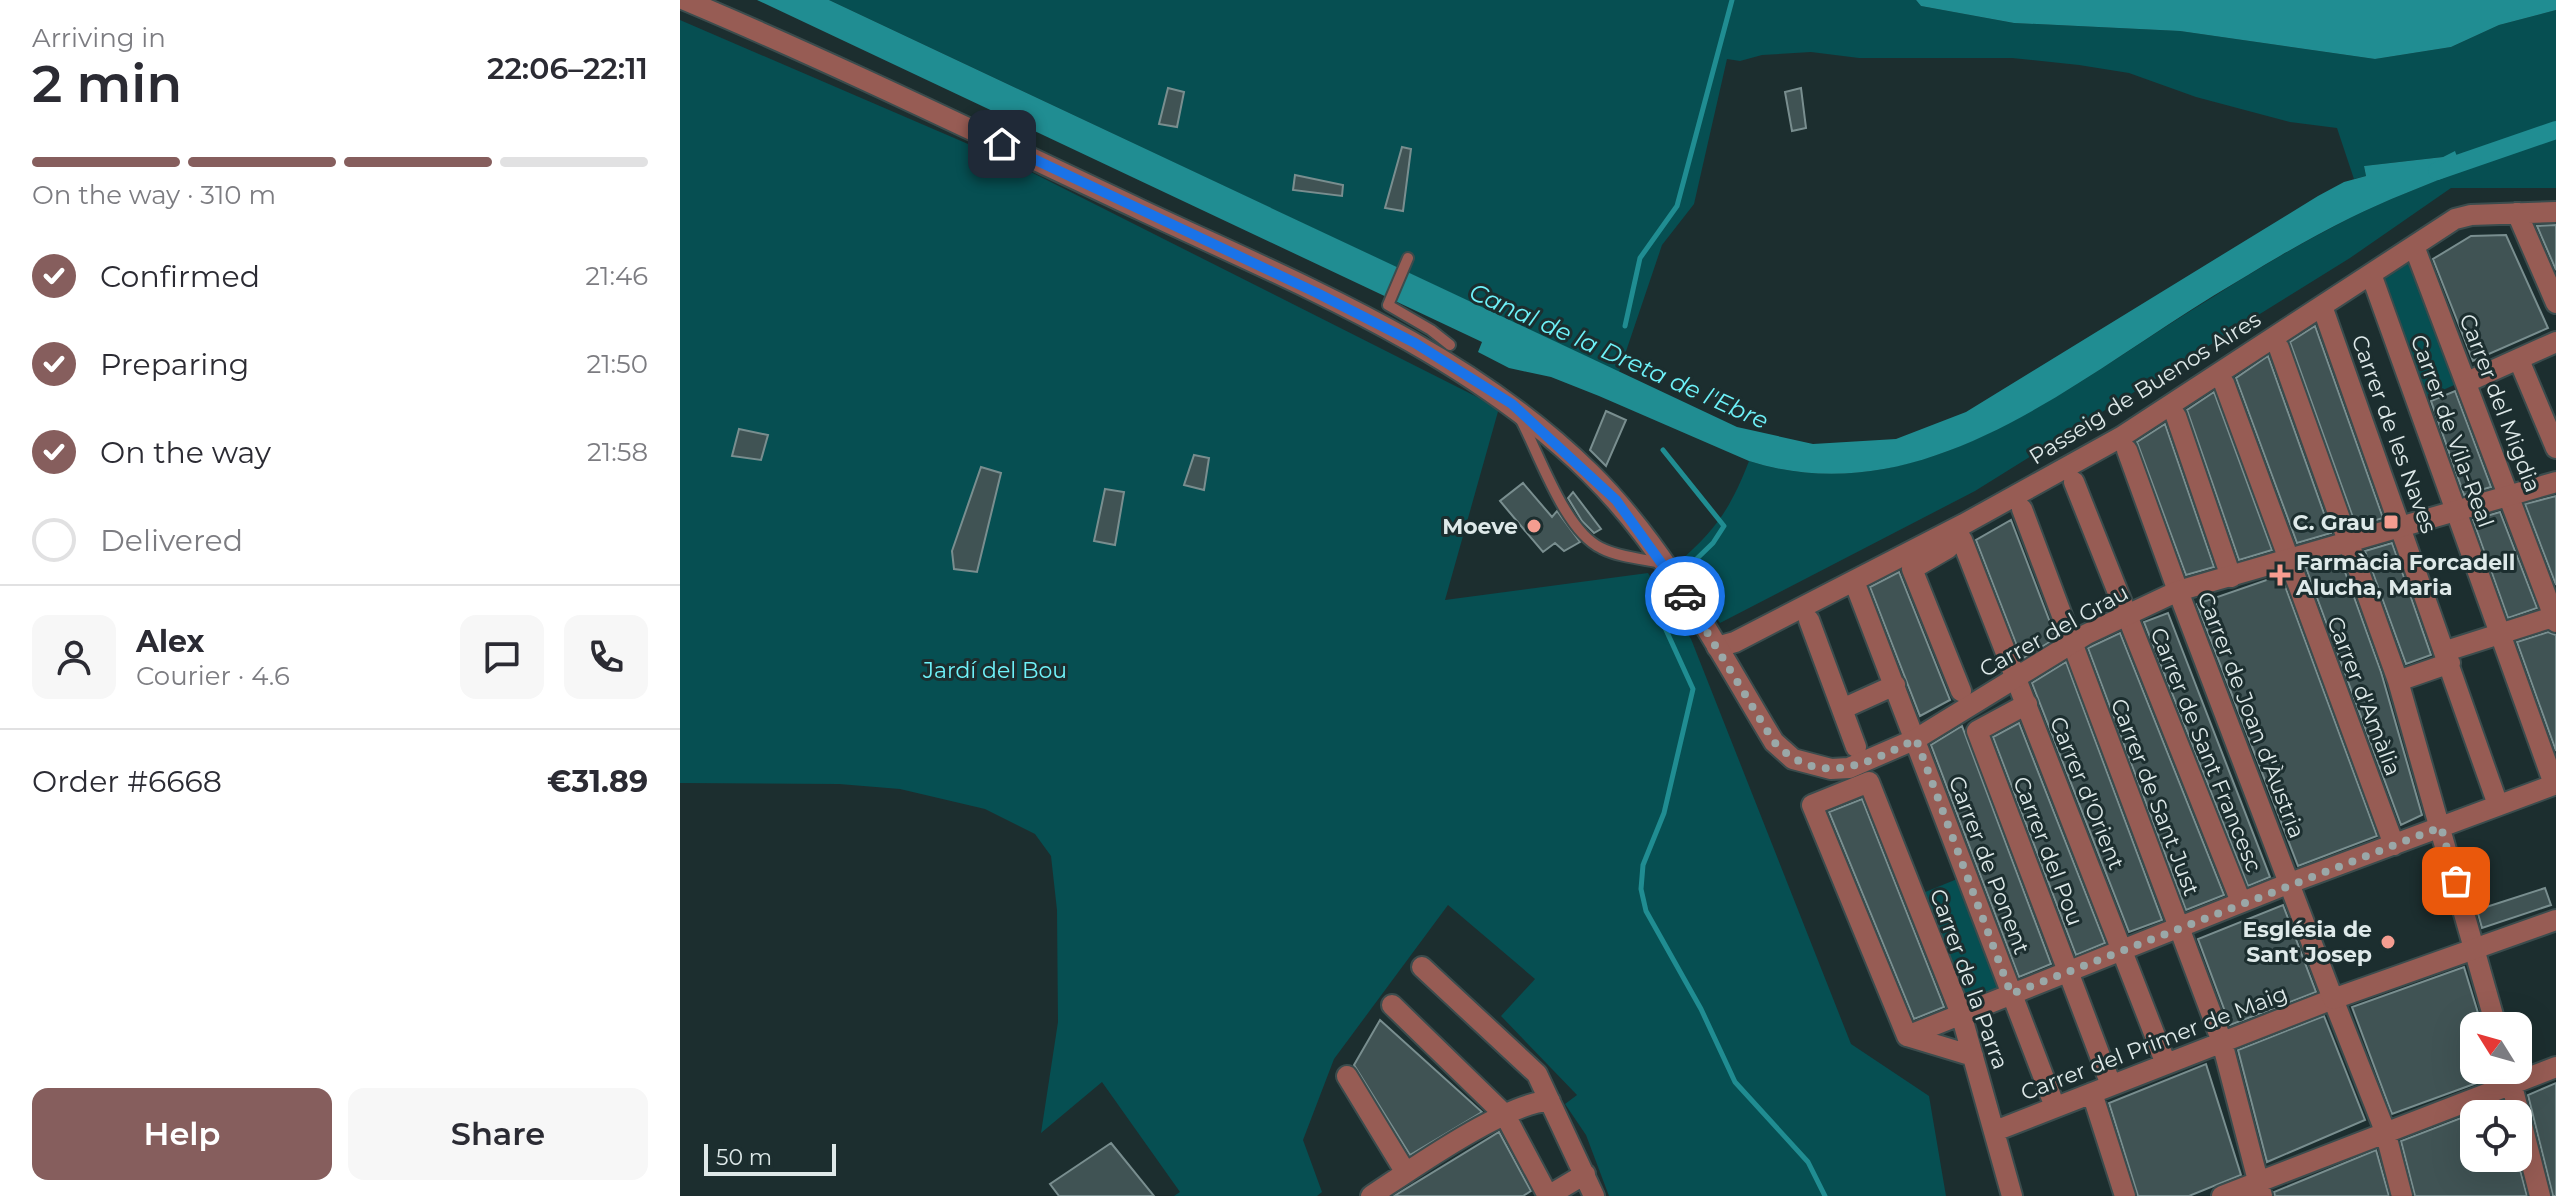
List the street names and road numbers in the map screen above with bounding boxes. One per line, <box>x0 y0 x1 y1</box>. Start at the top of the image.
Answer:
street label: Passeig de Buenos Aires <box>2024 305 2266 470</box>
street label: Carrer del Migdia <box>2453 310 2547 496</box>
street label: Carrer de les Naves <box>2346 331 2443 537</box>
street label: Carrer de Vila-Real <box>2405 331 2499 531</box>
street label: Carrer del Grau <box>1975 579 2133 683</box>
street label: Carrer de Joan d'Àustria <box>2191 588 2311 842</box>
street label: Carrer d'Amàlia <box>2321 612 2407 780</box>
street label: Carrer de Sant Francesc <box>2144 624 2268 876</box>
street label: Carrer de Sant Just <box>2105 695 2205 899</box>
street label: Carrer d'Orient <box>2044 713 2130 873</box>
street label: Carrer de Ponent <box>1943 772 2035 958</box>
street label: Carrer del Pou <box>2007 773 2089 929</box>
street label: Carrer de la Parra <box>1924 885 2014 1073</box>
street label: Carrer del Primer de Maig <box>2017 980 2291 1106</box>

